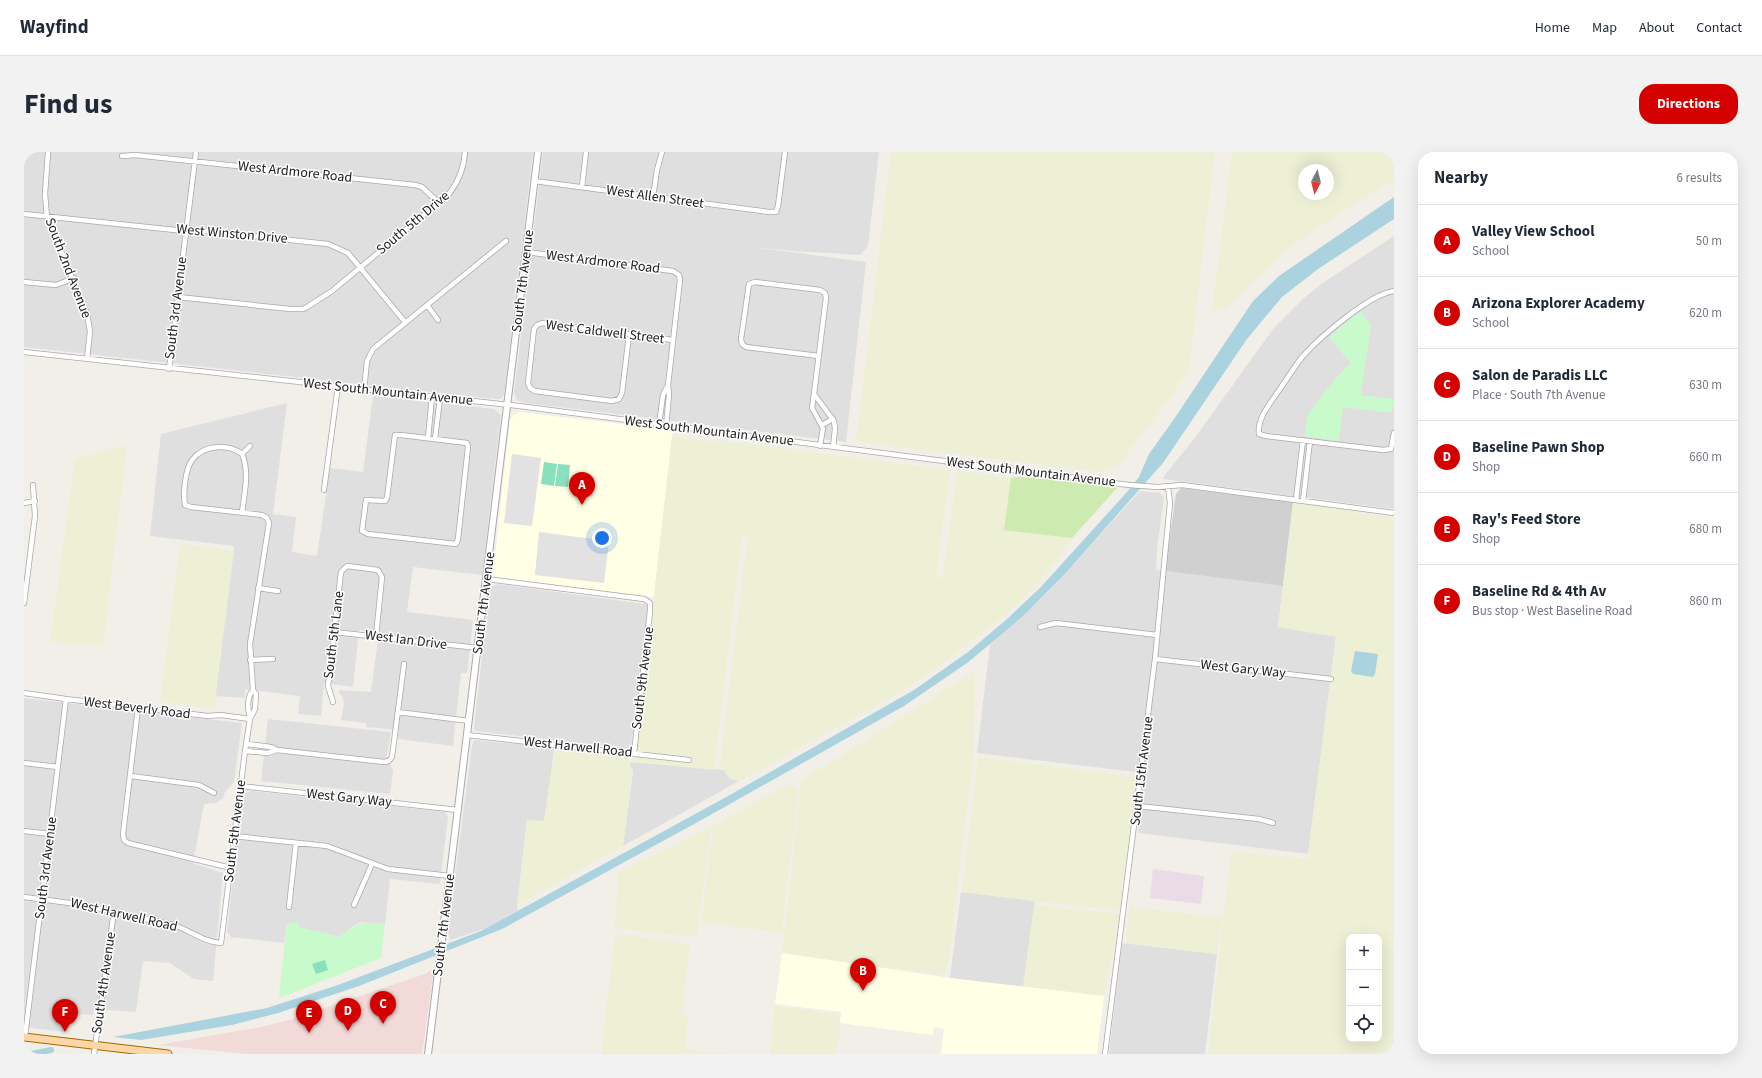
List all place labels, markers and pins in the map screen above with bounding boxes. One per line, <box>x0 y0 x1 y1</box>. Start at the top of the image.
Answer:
pin: A <box>569 472 595 505</box>
pin: B <box>850 958 876 991</box>
pin: C <box>370 991 396 1024</box>
pin: D <box>335 998 361 1031</box>
pin: F <box>52 999 78 1032</box>
pin: E <box>296 1000 322 1033</box>

